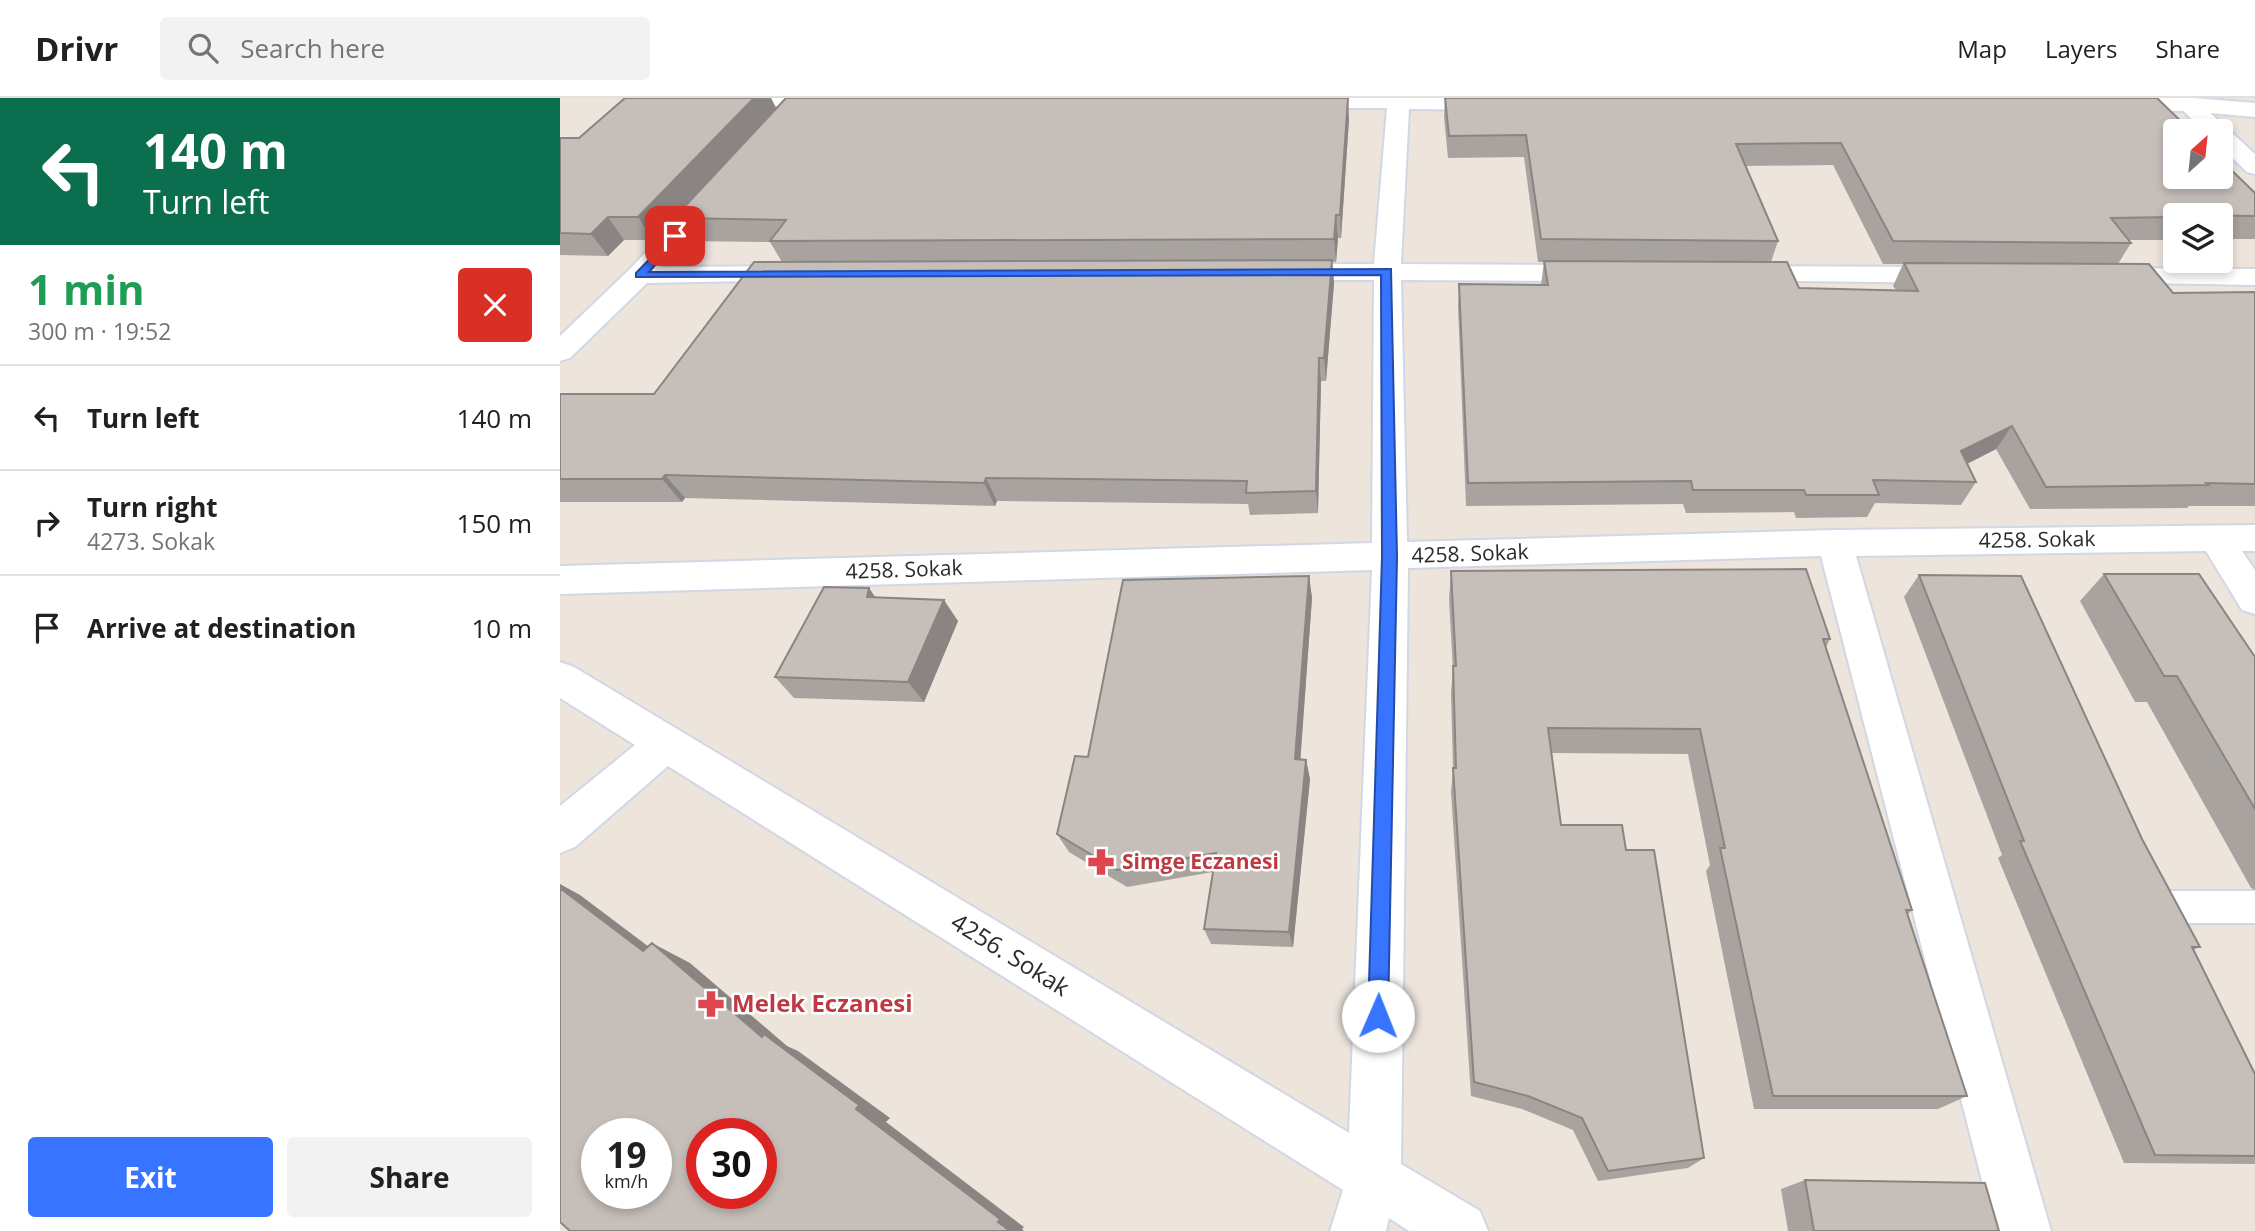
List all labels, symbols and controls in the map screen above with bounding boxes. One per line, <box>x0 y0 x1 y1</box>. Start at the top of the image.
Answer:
search box <box>160 17 650 80</box>
text: Drivr <box>35 26 118 71</box>
icon: search <box>184 29 222 67</box>
text: Search here <box>240 30 385 66</box>
text: Map <box>1957 32 2007 65</box>
text: Layers <box>2045 32 2118 65</box>
text: Share <box>2156 32 2220 65</box>
text: 140 m <box>143 117 288 183</box>
north arrow <box>2163 119 2233 189</box>
map controls <box>2163 119 2233 273</box>
icon: left <box>28 126 119 217</box>
text: Turn left <box>143 180 269 223</box>
button: layers <box>2163 203 2233 273</box>
pin <box>645 206 705 266</box>
icon: arrive <box>656 217 694 255</box>
text: 1 min <box>28 260 145 317</box>
button: close <box>458 268 532 342</box>
text: 300 m · 19:52 <box>28 315 171 347</box>
icon: left <box>28 399 66 437</box>
text: Turn left <box>87 400 199 436</box>
text: 140 m <box>457 400 532 436</box>
text: Turn right <box>87 489 218 525</box>
icon: right <box>28 504 66 542</box>
text: 150 m <box>457 505 532 541</box>
street label: 4258. Sokak <box>1978 524 2096 554</box>
text: 4273. Sokak <box>87 525 215 557</box>
street label: 4258. Sokak <box>1411 537 1529 569</box>
street label: 4258. Sokak <box>845 553 963 585</box>
icon: arrive <box>28 609 66 647</box>
text: Arrive at destination <box>87 610 356 646</box>
text: 10 m <box>471 610 532 646</box>
pharmacy icon: Simge Eczanesi <box>1086 847 1116 877</box>
place label: Simge Eczanesi <box>1122 847 1279 875</box>
street label: 4256. Sokak <box>945 904 1077 1003</box>
position arrow <box>1341 979 1415 1053</box>
place label: Melek Eczanesi <box>732 986 913 1019</box>
pharmacy icon: Melek Eczanesi <box>696 989 726 1019</box>
speed limit sign: 30 <box>686 1118 777 1209</box>
text: 19 <box>606 1131 647 1178</box>
button: Exit <box>28 1137 273 1217</box>
button: Share <box>287 1137 532 1217</box>
text: km/h <box>605 1169 648 1193</box>

